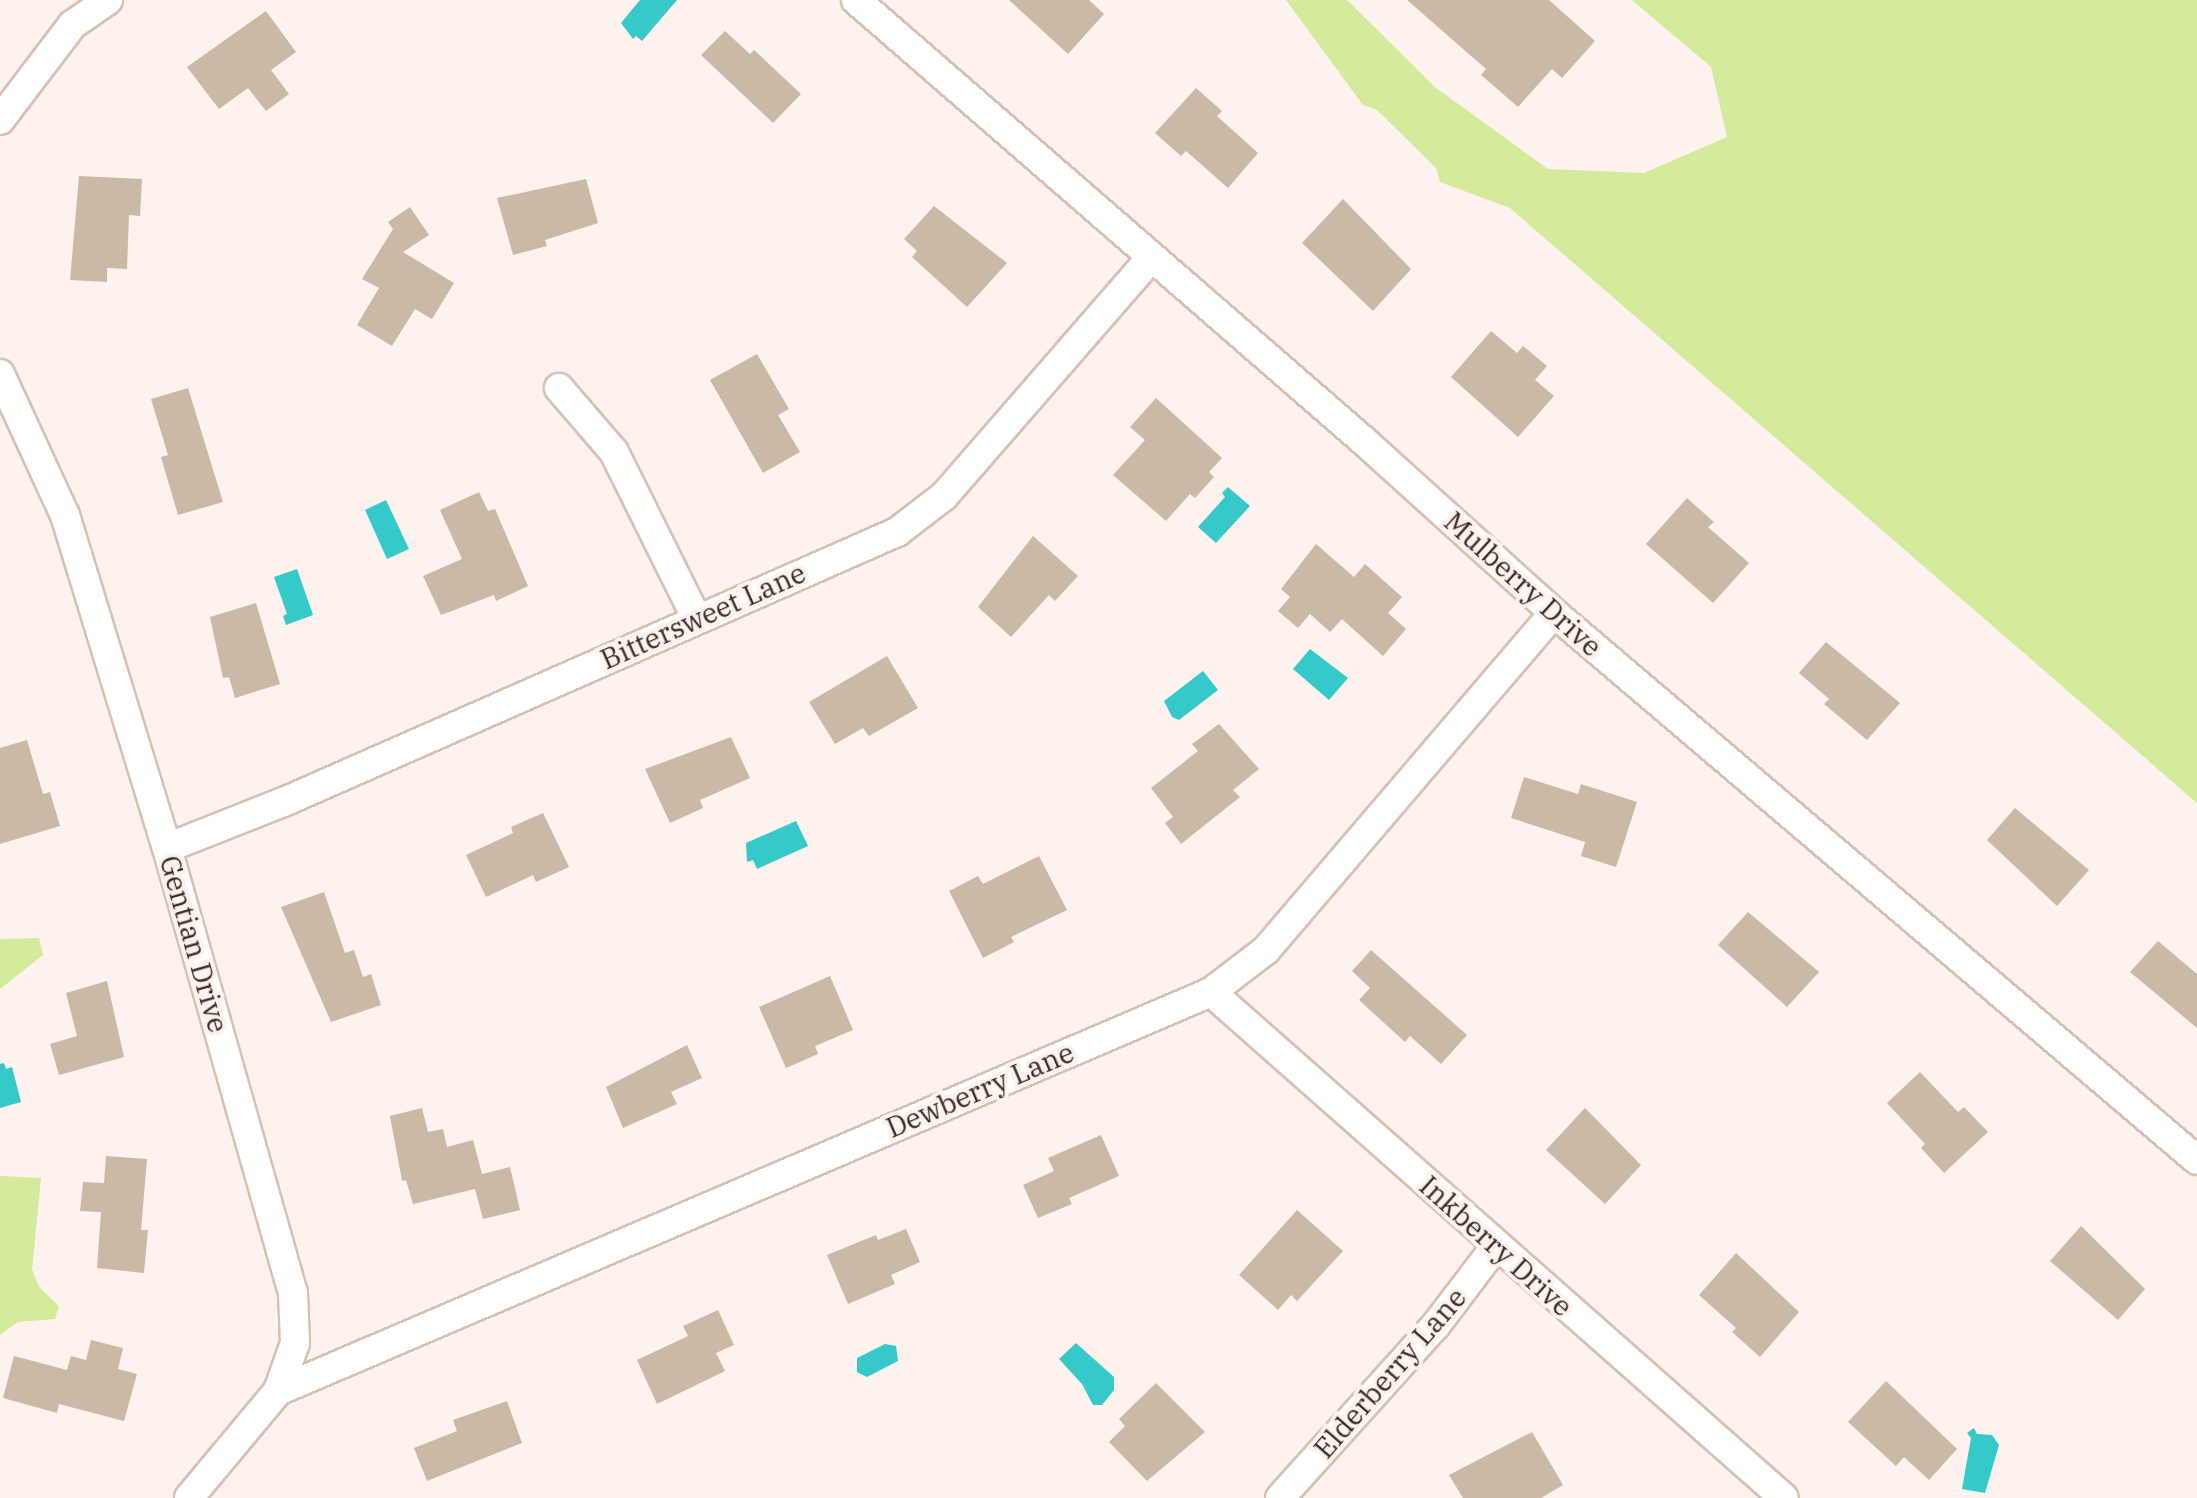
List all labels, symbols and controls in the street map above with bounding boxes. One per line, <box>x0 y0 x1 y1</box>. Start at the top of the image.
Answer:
street label: Mulberry Drive <box>1437 505 1609 663</box>
street label: Bittersweet Lane <box>595 556 811 676</box>
street label: Gentian Drive <box>153 852 235 1036</box>
street label: Dewberry Lane <box>881 1035 1079 1145</box>
street label: Inkberry Drive <box>1413 1169 1579 1323</box>
street label: Elderberry Lane <box>1307 1281 1473 1465</box>

